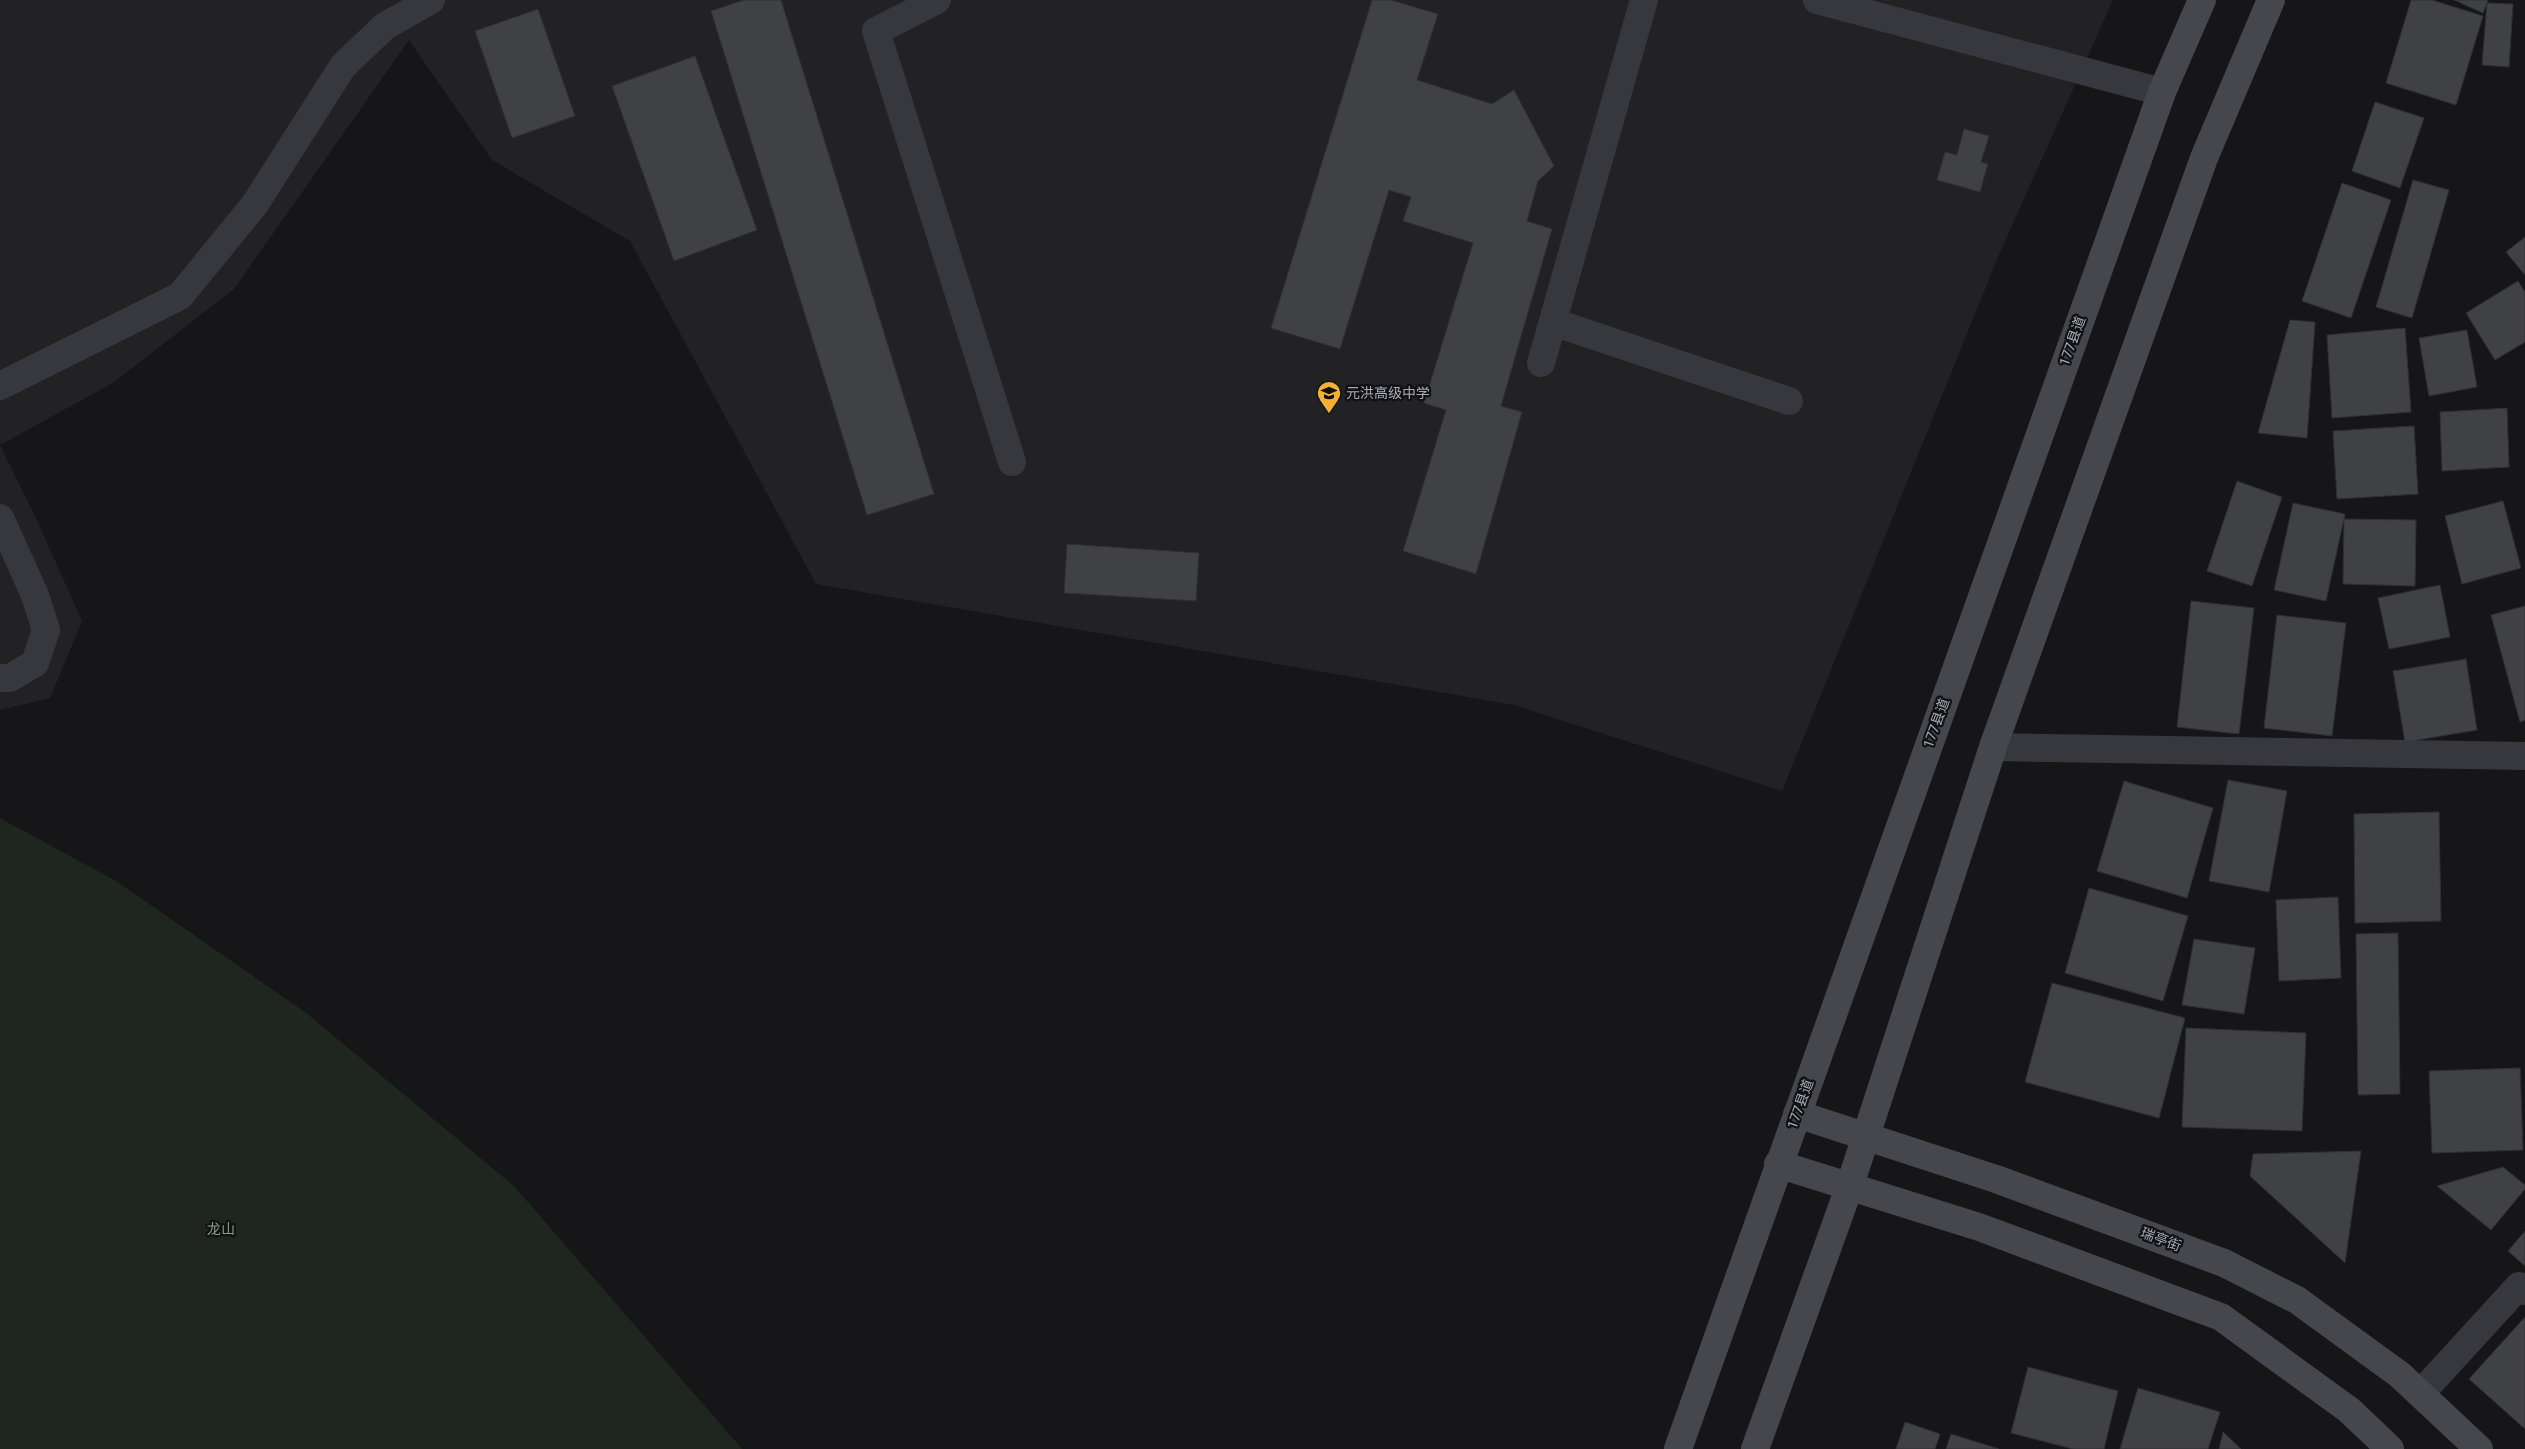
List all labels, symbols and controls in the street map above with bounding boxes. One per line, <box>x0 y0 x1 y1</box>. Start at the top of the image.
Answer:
street label: 177县道 <box>2056 314 2088 368</box>
school or university icon: 元洪高级中学 <box>1316 380 1342 414</box>
place label: 元洪高级中学 <box>1346 385 1430 401</box>
street label: 177县道 <box>1920 696 1952 750</box>
street label: 177县道 <box>1784 1077 1816 1131</box>
park label: 龙山 <box>207 1221 235 1237</box>
street label: 瑞亭街 <box>2139 1224 2183 1254</box>

